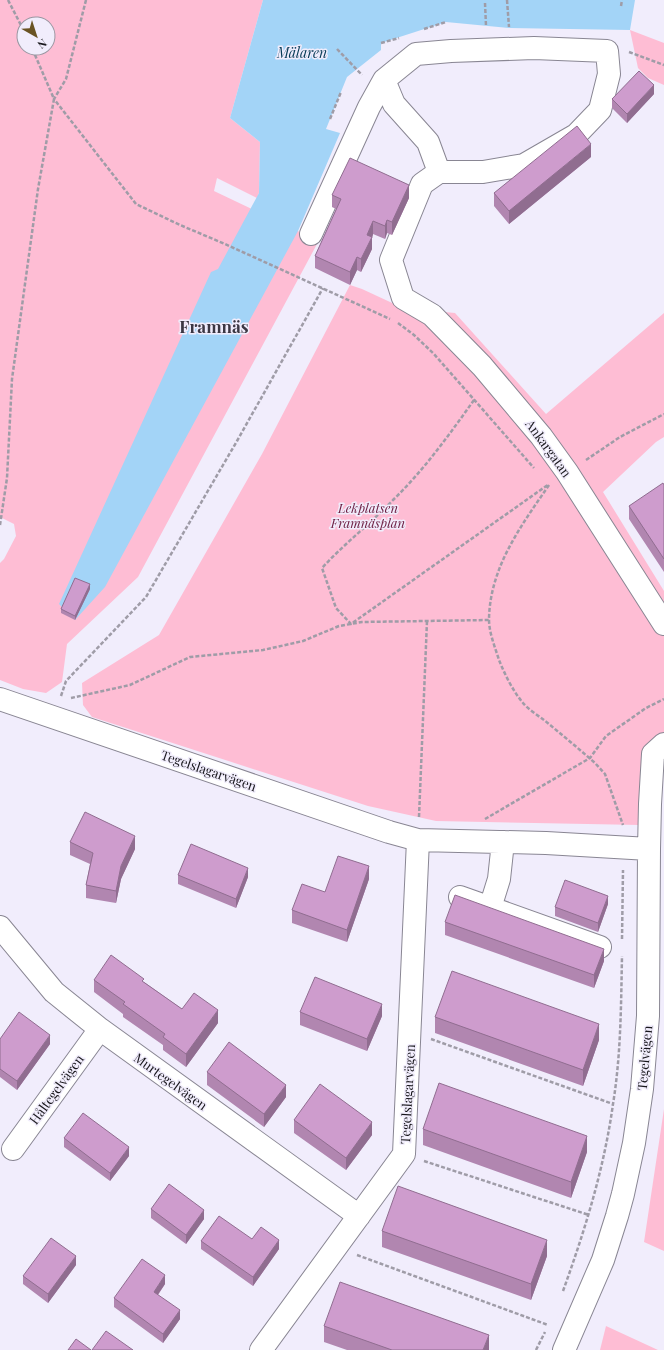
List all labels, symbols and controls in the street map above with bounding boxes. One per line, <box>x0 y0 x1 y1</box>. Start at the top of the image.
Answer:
north arrow <box>16 16 56 56</box>
text: N <box>35 36 50 53</box>
water label: Mälaren <box>276 43 327 62</box>
district label: Framnäs <box>179 315 249 337</box>
street label: Ankargatan <box>522 415 576 480</box>
park label: Lekplatsen Framnäsplan <box>330 499 405 531</box>
street label: Tegelslagarvägen <box>159 746 259 794</box>
street label: Tegelvägen <box>633 1025 655 1091</box>
street label: Tegelslagarvägen <box>396 1043 418 1144</box>
street label: Murtegelvägen <box>131 1049 211 1113</box>
street label: Håltegelvägen <box>25 1051 87 1127</box>

